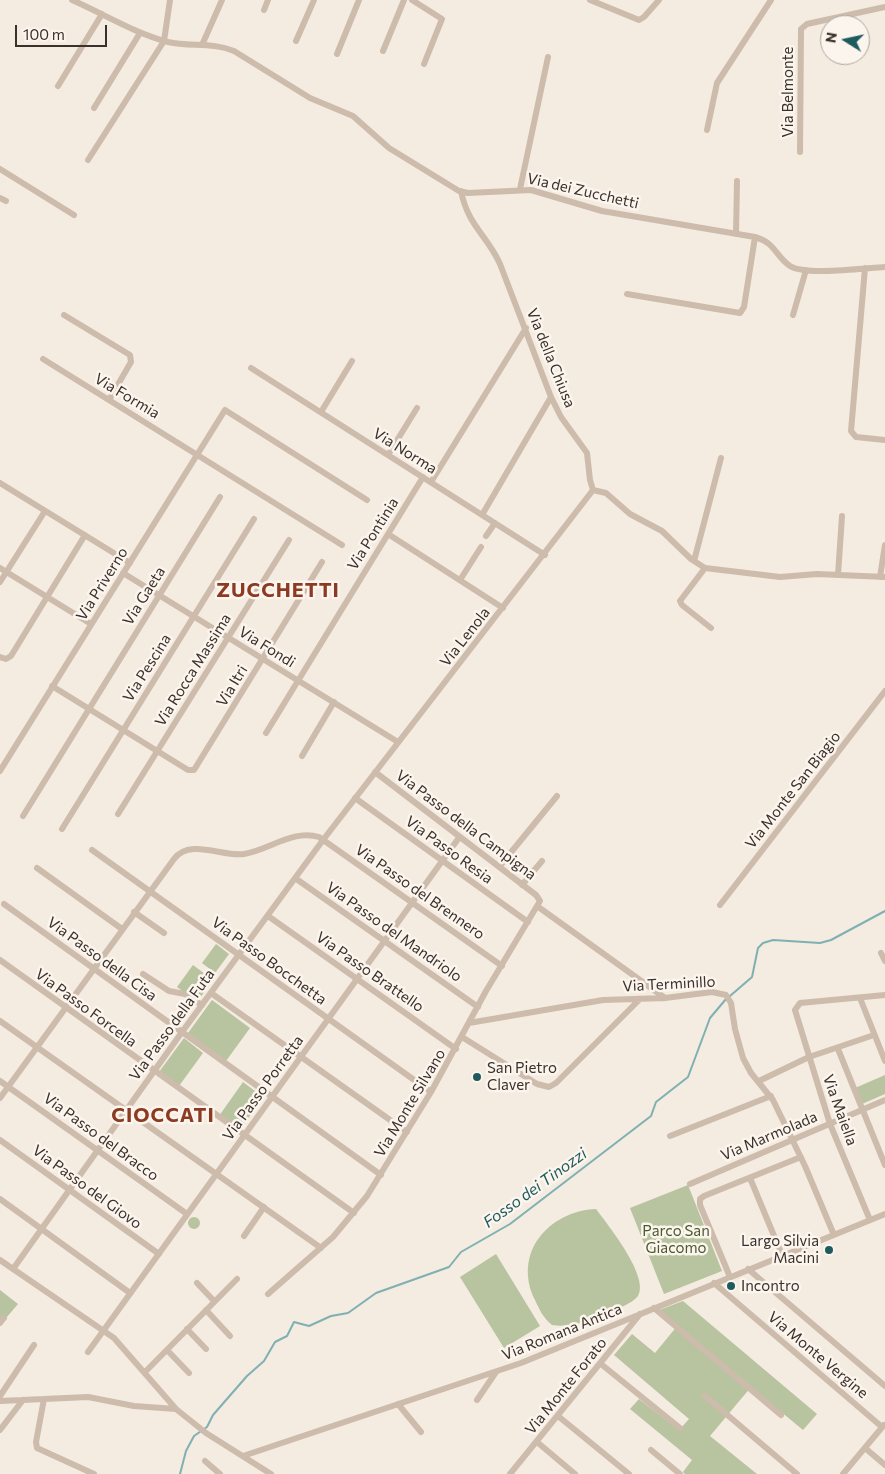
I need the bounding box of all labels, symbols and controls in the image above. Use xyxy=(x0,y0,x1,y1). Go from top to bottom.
scale bar xyxy=(18,15,110,47)
north arrow xyxy=(820,15,870,65)
text: 100 m xyxy=(23,25,65,43)
text: N xyxy=(821,31,840,44)
street label: Via Belmonte xyxy=(779,47,797,137)
street label: Via dei Zucchetti xyxy=(525,169,641,213)
street label: Via della Chiusa xyxy=(523,306,579,410)
street label: Via Formia xyxy=(91,370,163,422)
street label: Via Norma xyxy=(370,424,440,478)
street label: Via Pontinia xyxy=(344,495,402,573)
street label: Via Priverno xyxy=(72,544,132,624)
street label: Via Gaeta xyxy=(119,563,169,629)
district label: ZUCCHETTI xyxy=(215,578,341,602)
street label: Via Lenola xyxy=(436,604,494,670)
street label: Via Rocca Massima xyxy=(151,610,235,730)
street label: Via Fondi xyxy=(235,623,299,671)
street label: Via Pescina xyxy=(119,631,175,705)
street label: Via Itri xyxy=(213,662,251,710)
street label: Via Monte San Biagio xyxy=(742,728,844,852)
street label: Via Passo della Campigna xyxy=(392,766,540,884)
street label: Via Passo Resia xyxy=(402,812,496,888)
street label: Via Passo del Brennero xyxy=(352,840,488,944)
street label: Via Passo del Mandriolo xyxy=(323,878,465,986)
street label: Via Passo della Cisa xyxy=(44,913,160,1005)
street label: Via Passo Bocchetta xyxy=(208,913,330,1009)
street label: Via Passo Brattello xyxy=(313,928,427,1016)
street label: Via Passo Forcella xyxy=(32,965,140,1051)
street label: Via Passo della Futa xyxy=(126,966,218,1084)
street label: Via Terminillo xyxy=(622,973,716,995)
street label: Via Passo Porretta xyxy=(219,1032,307,1144)
street label: Via Monte Silvano xyxy=(371,1046,449,1160)
place label: San Pietro Claver xyxy=(487,1059,557,1094)
marker: San Pietro Claver xyxy=(471,1071,483,1083)
street label: Via Maiella xyxy=(819,1072,861,1148)
street label: Via Passo del Bracco xyxy=(40,1089,162,1185)
district label: CIOCCATI xyxy=(110,1103,216,1127)
street label: Via Marmolada xyxy=(718,1108,820,1164)
street label: Via Passo del Giovo xyxy=(29,1141,145,1233)
water label: Fosso dei Tinozzi xyxy=(479,1144,591,1232)
park label: Parco San Giacomo xyxy=(642,1222,710,1257)
place label: Largo Silvia Macini xyxy=(741,1232,819,1267)
marker: Largo Silvia Macini xyxy=(823,1244,835,1256)
place label: Incontro xyxy=(741,1277,800,1295)
marker: Incontro xyxy=(725,1280,737,1292)
street label: Via Romana Antica xyxy=(499,1300,625,1364)
street label: Via Monte Vergine xyxy=(764,1308,872,1402)
street label: Via Monte Forato xyxy=(521,1334,611,1438)

